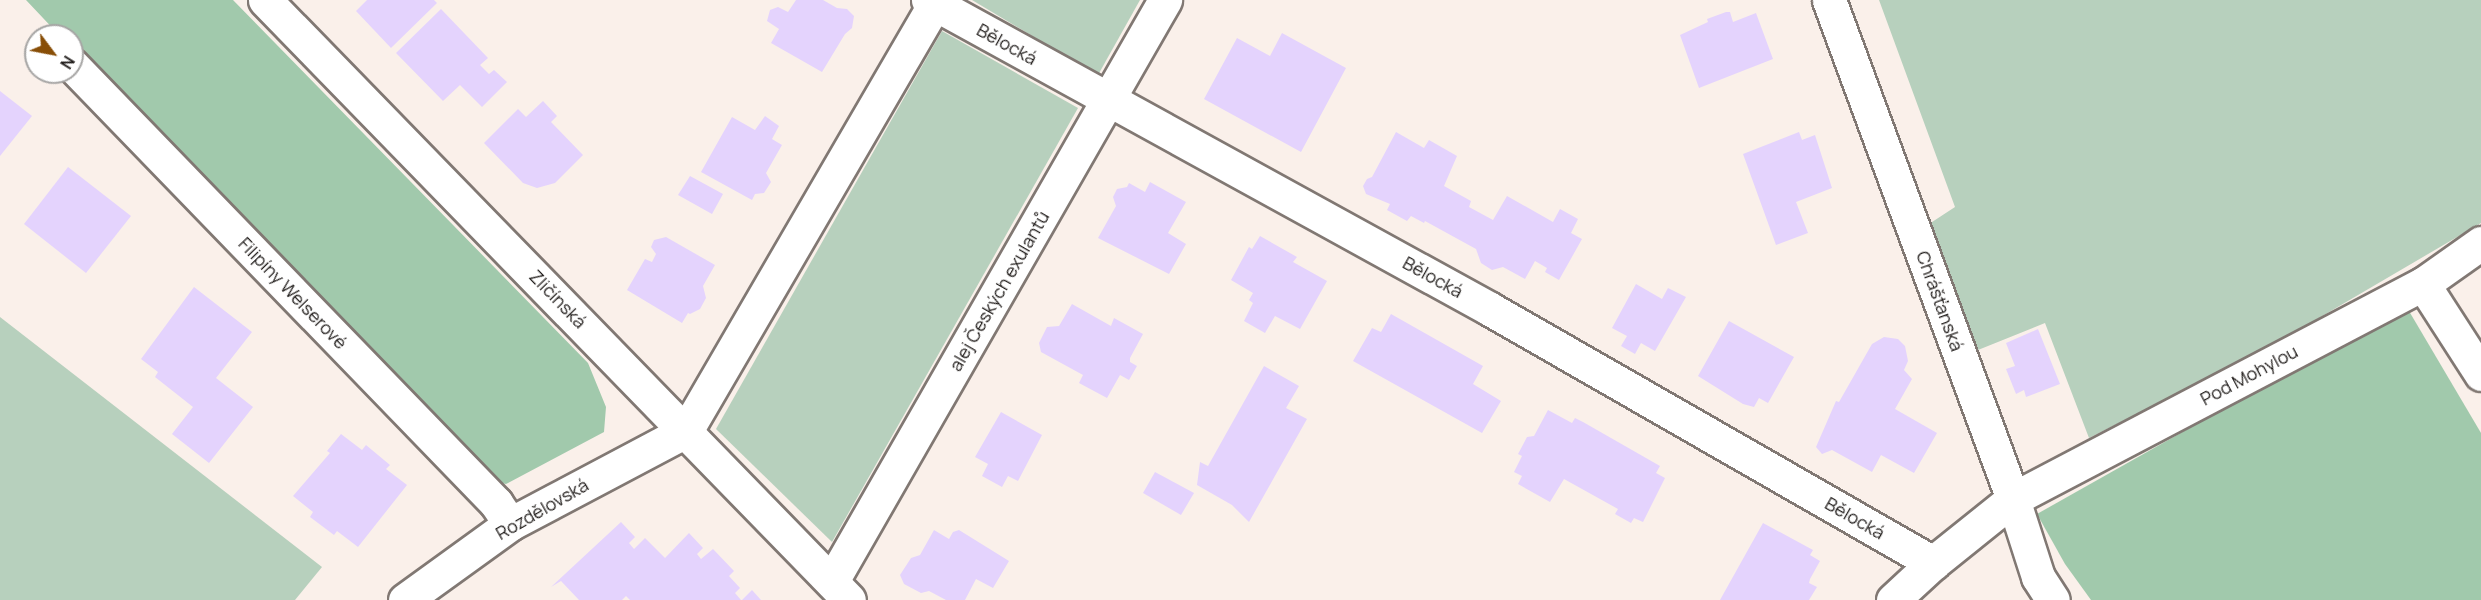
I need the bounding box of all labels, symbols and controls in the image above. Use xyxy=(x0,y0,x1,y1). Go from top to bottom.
street label: Bělocká xyxy=(973,19,1041,69)
north arrow xyxy=(24,24,84,84)
text: N xyxy=(55,52,80,73)
street label: alej Českých exulantů xyxy=(944,207,1054,375)
street label: Filipíny Welserové xyxy=(234,233,352,353)
street label: Chrášťanská xyxy=(1912,248,1968,354)
street label: Bělocká xyxy=(1399,252,1467,302)
street label: Zličínská xyxy=(525,265,591,333)
street label: Pod Mohylou xyxy=(2197,340,2301,410)
street label: Rozdělovská xyxy=(492,474,592,544)
street label: Bělocká xyxy=(1821,492,1889,544)

